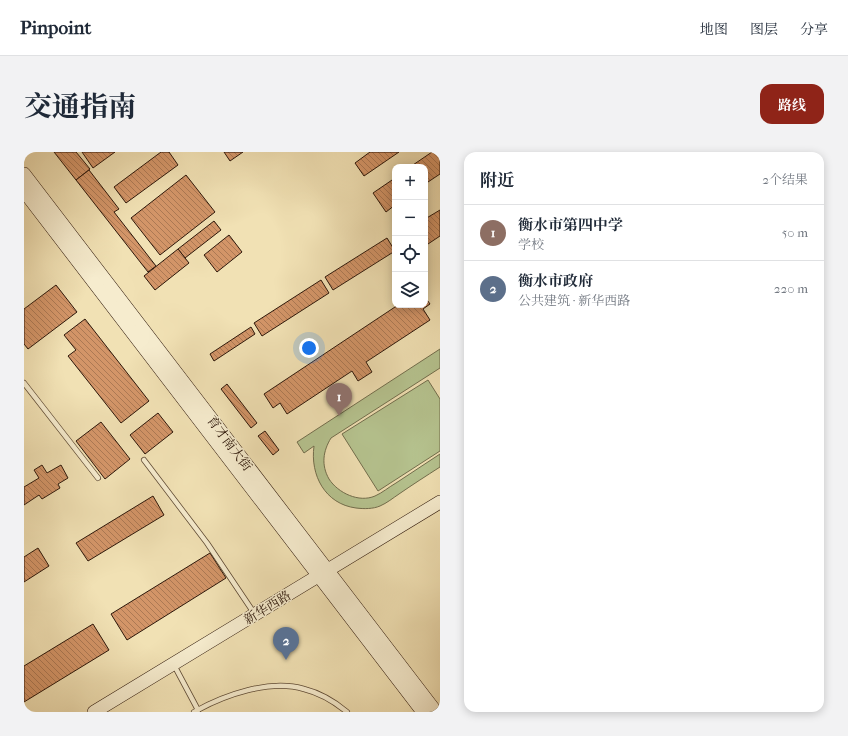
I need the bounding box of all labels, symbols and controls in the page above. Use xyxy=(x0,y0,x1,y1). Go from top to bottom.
text: Pinpoint xyxy=(20,17,91,39)
text: 地图 xyxy=(700,21,728,38)
text: 图层 xyxy=(750,21,778,38)
text: 分享 xyxy=(800,21,828,38)
button: 路线 xyxy=(760,84,824,124)
text: 交通指南 xyxy=(24,90,136,123)
map controls xyxy=(392,164,428,308)
button: + xyxy=(392,164,428,200)
text: 附近 xyxy=(480,170,514,190)
text: 2个结果 xyxy=(762,172,808,187)
button: − xyxy=(392,200,428,236)
text: 衡水市第四中学 xyxy=(518,216,623,234)
text: 1 xyxy=(491,225,495,240)
text: 50 m xyxy=(782,225,808,240)
button: locate xyxy=(392,236,428,272)
text: 学校 xyxy=(518,237,544,252)
button: layers xyxy=(392,272,428,308)
text: 衡水市政府 xyxy=(518,272,593,290)
text: 2 xyxy=(490,281,496,296)
text: 220 m xyxy=(774,281,808,296)
text: 公共建筑 · 新华西路 xyxy=(518,293,630,308)
your location xyxy=(299,338,319,358)
pin: 1 xyxy=(326,383,352,416)
street label: 育才南大街 xyxy=(204,413,255,474)
street label: 新华西路 xyxy=(241,588,293,627)
pin: 2 xyxy=(273,627,299,660)

